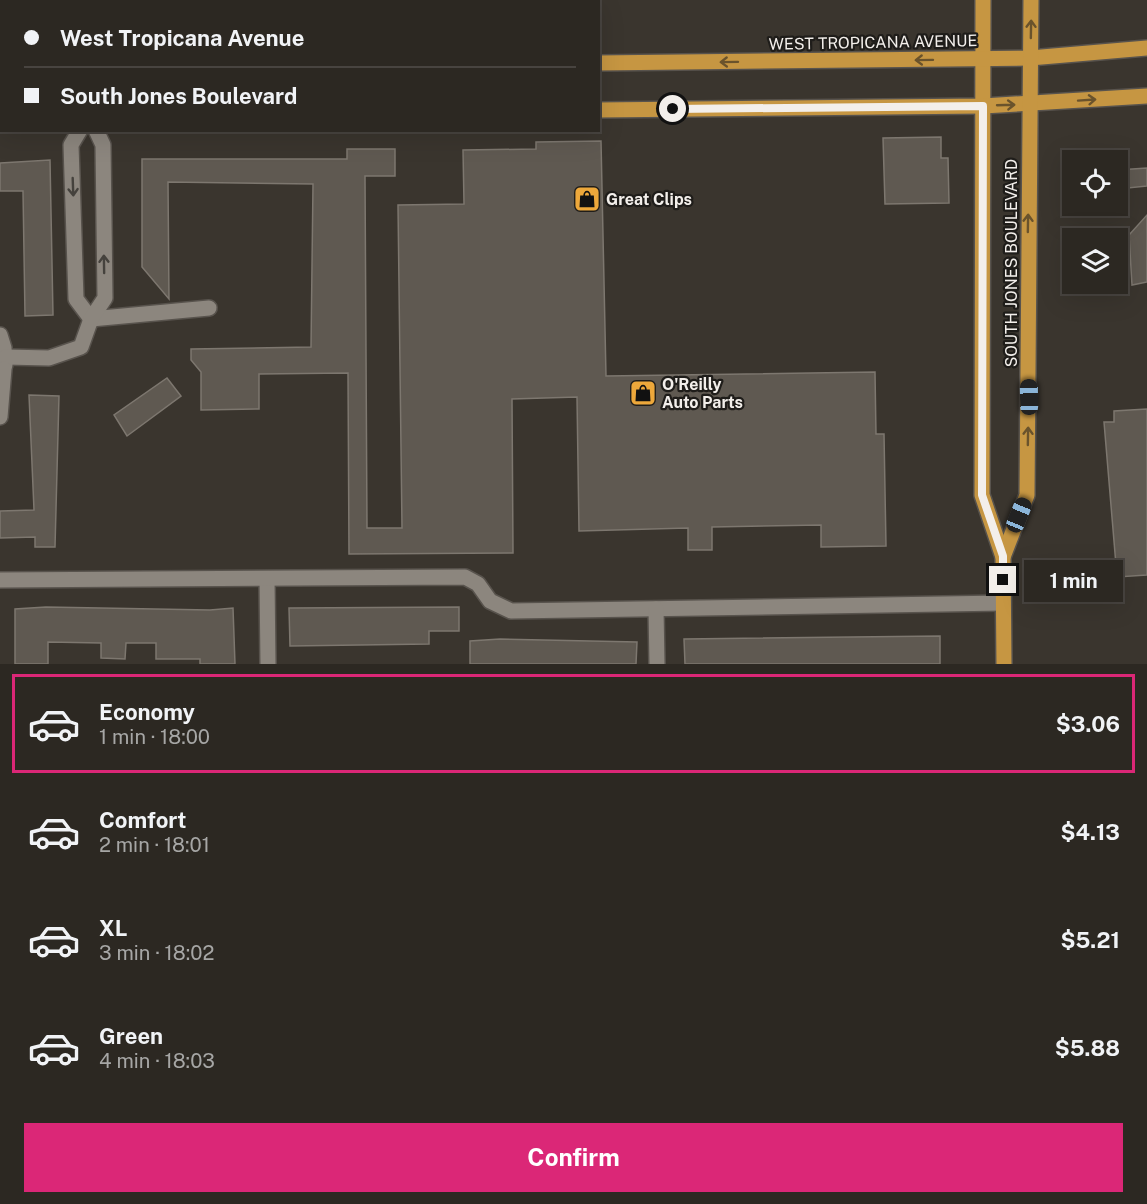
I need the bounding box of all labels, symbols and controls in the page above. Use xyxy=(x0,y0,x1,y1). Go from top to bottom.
one-way arrow xyxy=(1025,20,1036,40)
text: West Tropicana Avenue xyxy=(60,25,304,51)
street label: WEST TROPICANA AVENUE xyxy=(769,31,977,54)
one-way arrow xyxy=(915,54,935,66)
one-way arrow xyxy=(720,56,740,68)
text: South Jones Boulevard xyxy=(60,83,297,109)
route start xyxy=(659,95,686,122)
one-way arrow xyxy=(1077,95,1097,106)
one-way arrow xyxy=(995,99,1015,110)
map controls xyxy=(1062,150,1128,294)
button: locate xyxy=(1062,150,1128,216)
street label: SOUTH JONES BOULEVARD xyxy=(1002,159,1021,367)
one-way arrow xyxy=(67,176,78,196)
shop icon: Great Clips xyxy=(572,184,602,214)
place label: Great Clips xyxy=(606,190,692,209)
one-way arrow xyxy=(1022,214,1034,234)
button: layers xyxy=(1062,228,1128,294)
one-way arrow xyxy=(98,255,110,275)
place label: O'Reilly Auto Parts xyxy=(662,375,743,412)
shop icon: O'Reilly Auto Parts xyxy=(628,378,658,408)
car xyxy=(1020,379,1038,415)
one-way arrow xyxy=(1022,427,1034,447)
car xyxy=(1004,495,1034,535)
callout: 1 min xyxy=(1024,559,1123,601)
route end xyxy=(989,566,1016,593)
text: 1 min xyxy=(1049,569,1098,593)
icon: car xyxy=(27,697,81,751)
text: Economy xyxy=(99,699,195,725)
text: $3.06 xyxy=(1056,711,1120,737)
text: 1 min · 18:00 xyxy=(99,725,210,749)
icon: car xyxy=(27,805,81,859)
text: Comfort xyxy=(99,807,186,833)
text: $4.13 xyxy=(1061,819,1120,845)
text: 2 min · 18:01 xyxy=(99,833,210,857)
icon: car xyxy=(27,913,81,967)
text: XL xyxy=(99,915,127,941)
text: $5.21 xyxy=(1060,927,1120,953)
text: 3 min · 18:02 xyxy=(99,941,214,965)
icon: car xyxy=(27,1021,81,1075)
text: Green xyxy=(99,1023,163,1049)
text: $5.88 xyxy=(1055,1035,1120,1061)
text: 4 min · 18:03 xyxy=(99,1049,215,1073)
button: Confirm xyxy=(24,1123,1123,1192)

